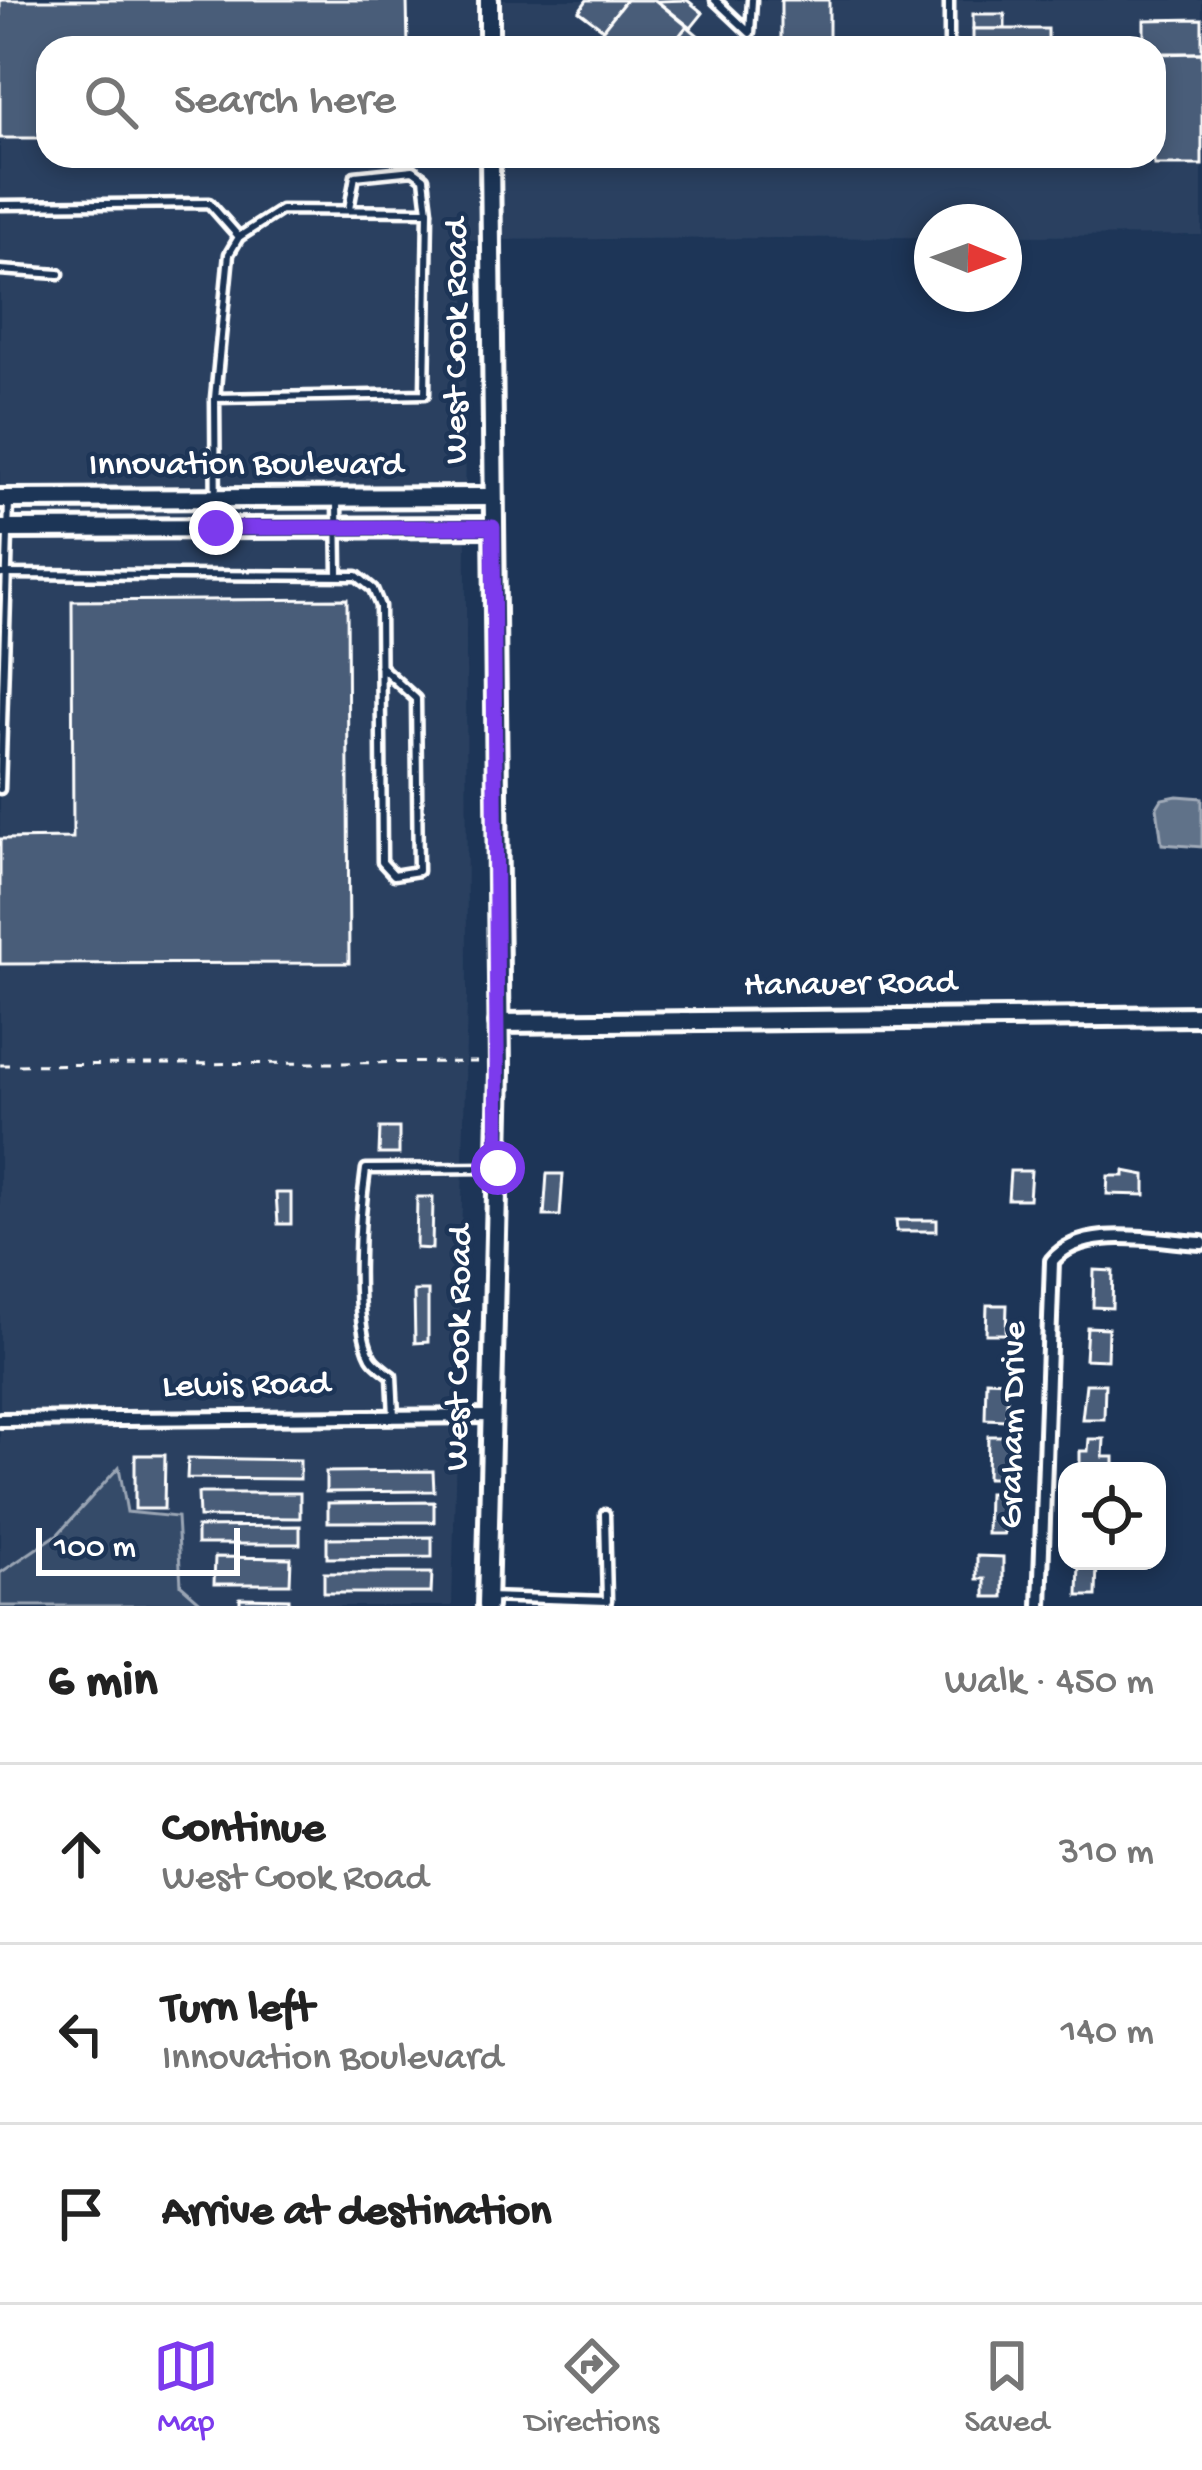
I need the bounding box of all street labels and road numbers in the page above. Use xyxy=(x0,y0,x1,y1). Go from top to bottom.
street label: West Cook Road xyxy=(437,215,480,464)
street label: Innovation Boulevard xyxy=(89,445,406,488)
street label: Hanauer Road xyxy=(743,963,960,1009)
street label: West Cook Road xyxy=(437,1222,485,1471)
street label: Graham Drive xyxy=(992,1321,1038,1529)
street label: Lewis Road xyxy=(162,1364,333,1410)

